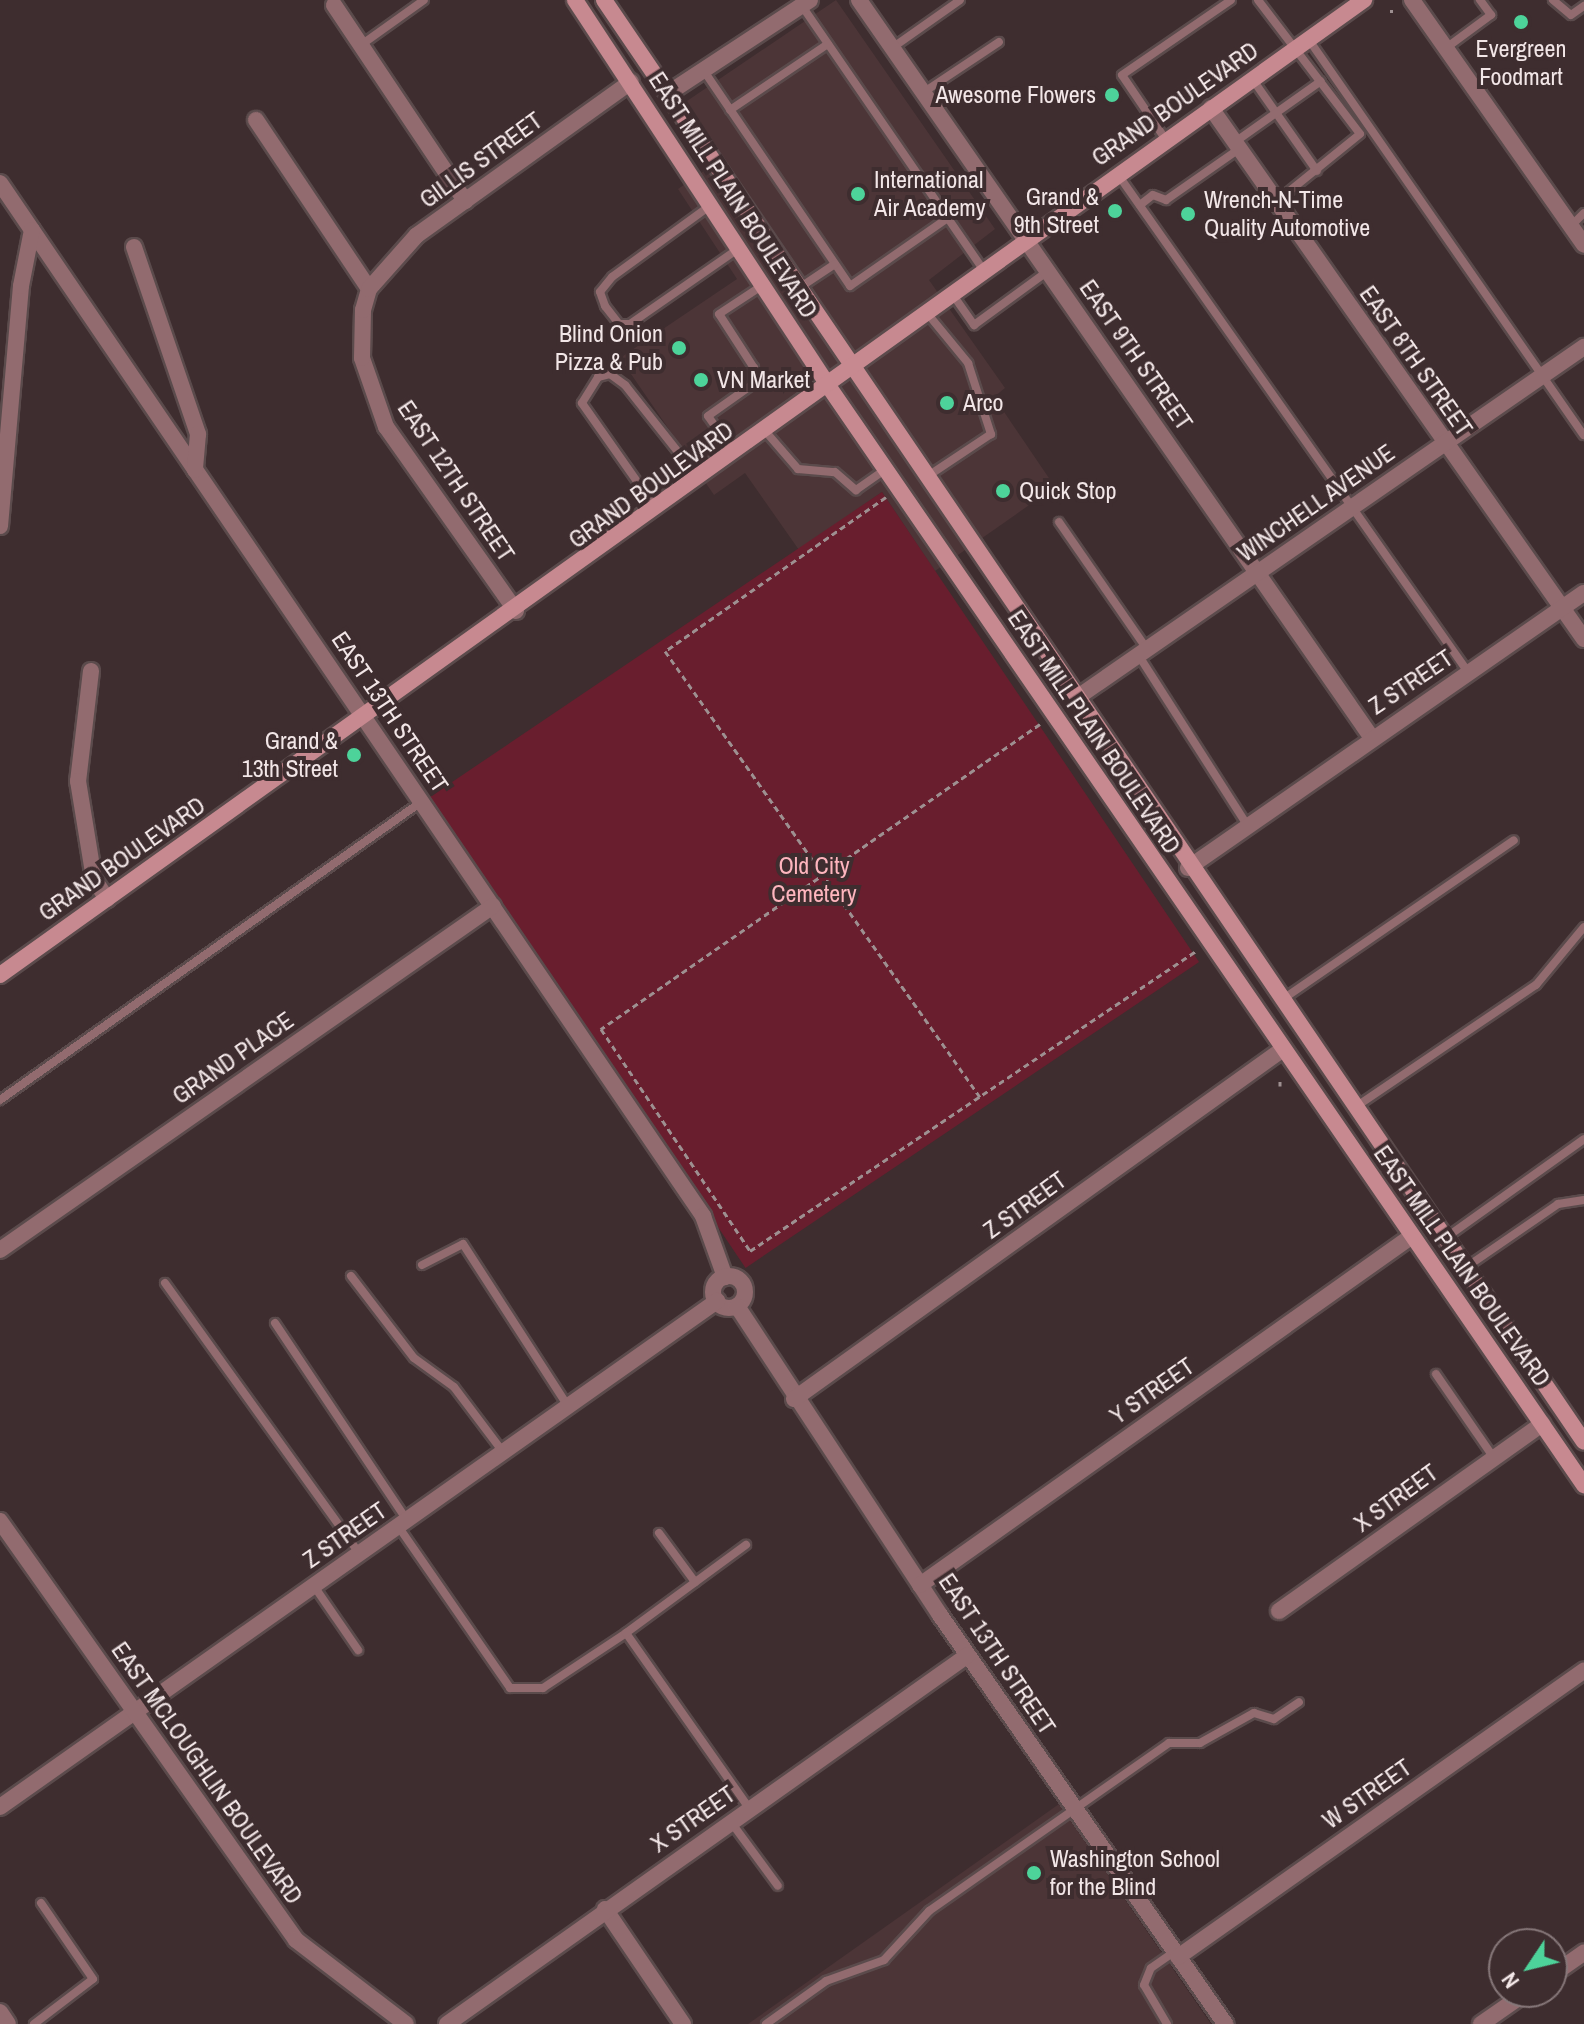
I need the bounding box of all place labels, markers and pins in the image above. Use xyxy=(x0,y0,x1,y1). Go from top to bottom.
marker: Evergreen Foodmart xyxy=(1512,13,1530,31)
place label: Evergreen Foodmart xyxy=(1476,35,1566,91)
place label: Awesome Flowers xyxy=(936,81,1096,109)
marker: Awesome Flowers xyxy=(1103,86,1121,104)
place label: International Air Academy xyxy=(874,166,987,222)
place label: Grand & 9th Street xyxy=(1014,183,1099,239)
marker: International Air Academy xyxy=(849,185,867,203)
place label: Wrench-N-Time Quality Automotive xyxy=(1204,186,1371,242)
marker: Grand & 9th Street xyxy=(1106,202,1124,220)
marker: Wrench-N-Time Quality Automotive xyxy=(1179,205,1197,223)
place label: Blind Onion Pizza & Pub xyxy=(555,320,663,376)
marker: Blind Onion Pizza & Pub xyxy=(670,339,688,357)
place label: VN Market xyxy=(717,366,810,394)
marker: VN Market xyxy=(692,371,710,389)
place label: Arco xyxy=(963,389,1003,417)
marker: Arco xyxy=(938,394,956,412)
place label: Quick Stop xyxy=(1019,477,1116,505)
marker: Quick Stop xyxy=(994,482,1012,500)
place label: Grand & 13th Street xyxy=(242,727,338,783)
marker: Grand & 13th Street xyxy=(345,746,363,764)
place label: Washington School for the Blind xyxy=(1050,1845,1220,1901)
marker: Washington School for the Blind xyxy=(1025,1864,1043,1882)

